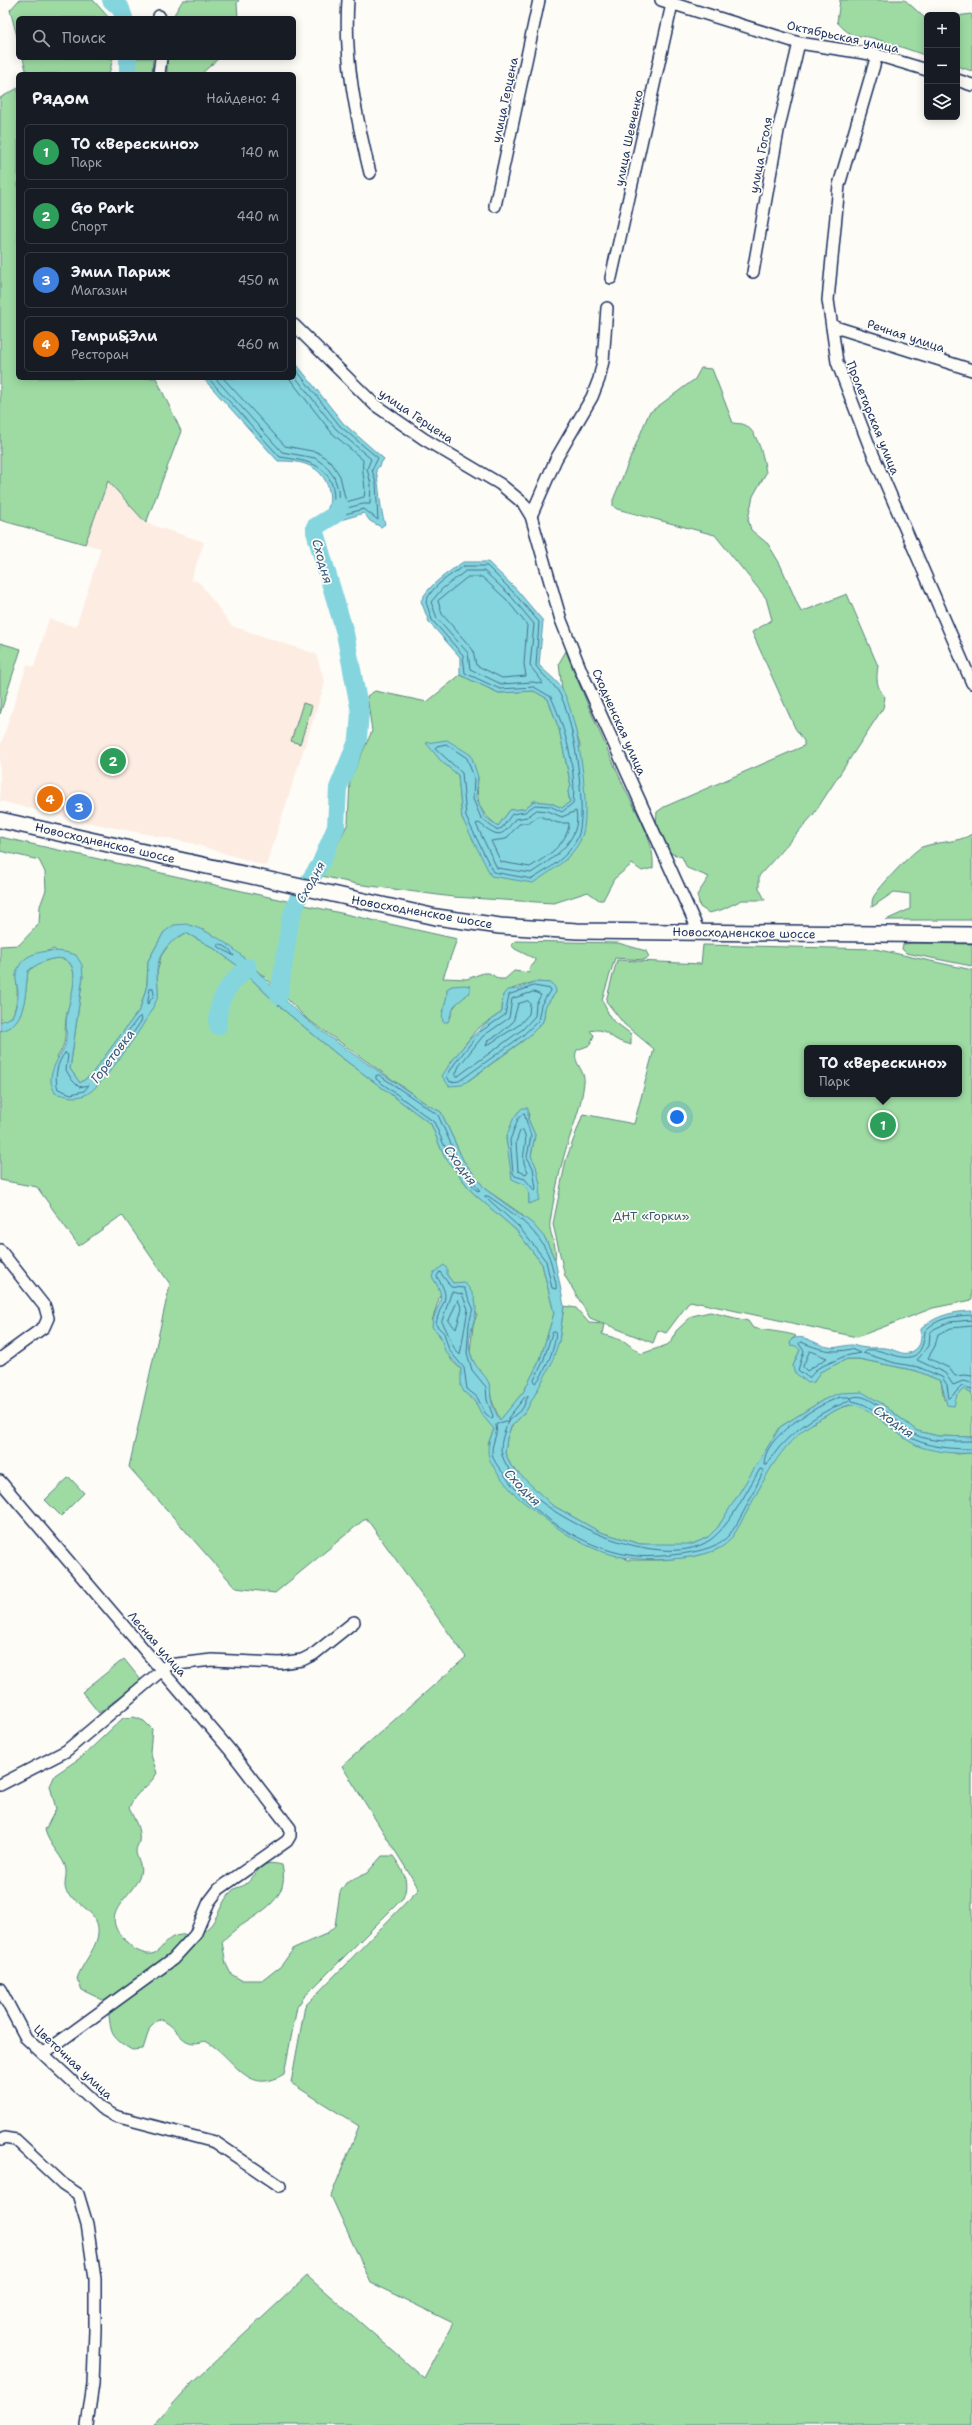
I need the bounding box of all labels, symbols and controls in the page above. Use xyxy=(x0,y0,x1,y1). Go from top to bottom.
map controls xyxy=(924,12,960,120)
button: + xyxy=(924,12,960,48)
search box xyxy=(16,16,296,60)
street label: Октябрьская улица xyxy=(785,17,901,57)
icon: search xyxy=(30,27,52,49)
text: Поиск xyxy=(62,28,106,48)
button: − xyxy=(924,48,960,84)
street label: улица Герцена xyxy=(488,55,522,144)
button: layers xyxy=(924,84,960,120)
text: Рядом xyxy=(32,87,89,109)
street label: улица Шевченко xyxy=(611,88,647,188)
text: Найдено: 4 xyxy=(206,90,280,107)
street label: улица Гоголя xyxy=(746,115,776,195)
text: ТО «Верескино» xyxy=(71,134,199,154)
text: 1 xyxy=(43,144,49,161)
text: 140 m xyxy=(240,144,279,161)
text: Парк xyxy=(71,154,102,171)
text: Go Park xyxy=(71,198,134,218)
text: 2 xyxy=(41,208,51,225)
text: 440 m xyxy=(237,208,279,225)
text: Спорт xyxy=(71,218,107,235)
text: Эмил Париж xyxy=(71,262,170,282)
text: 3 xyxy=(41,272,51,289)
text: 450 m xyxy=(238,272,279,289)
text: Магазин xyxy=(71,282,127,299)
street label: Речная улица xyxy=(865,316,947,356)
text: Гемри&Эли xyxy=(71,326,158,346)
text: 4 xyxy=(41,336,51,353)
text: 460 m xyxy=(237,336,279,353)
text: Ресторан xyxy=(71,346,129,363)
street label: Пролетарская улица xyxy=(843,359,903,478)
street label: улица Герцена xyxy=(375,385,457,447)
water label: Сходня xyxy=(308,537,337,585)
street label: Сходненская улица xyxy=(588,666,650,778)
pin: 2 xyxy=(100,746,126,776)
pin: 4 xyxy=(37,784,63,814)
pin: 3 xyxy=(66,792,92,822)
street label: Новосходненское шоссе xyxy=(33,819,177,867)
water label: Сходня xyxy=(292,858,329,906)
street label: Новосходненское шоссе xyxy=(350,892,494,932)
street label: Новосходненское шоссе xyxy=(672,924,816,942)
water label: Горетовка xyxy=(86,1026,138,1087)
popup xyxy=(804,1045,962,1097)
text: ТО «Верескино» xyxy=(819,1053,947,1073)
text: Парк xyxy=(819,1073,850,1090)
your location xyxy=(667,1107,687,1127)
pin: 1 xyxy=(870,1110,896,1140)
water label: Сходня xyxy=(440,1142,481,1189)
park label: ДНТ «Горки» xyxy=(613,1208,690,1224)
water label: Сходня xyxy=(870,1401,917,1442)
water label: Сходня xyxy=(501,1465,545,1510)
street label: Лесная улица xyxy=(124,1608,190,1680)
street label: Цветочная улица xyxy=(30,2021,116,2103)

